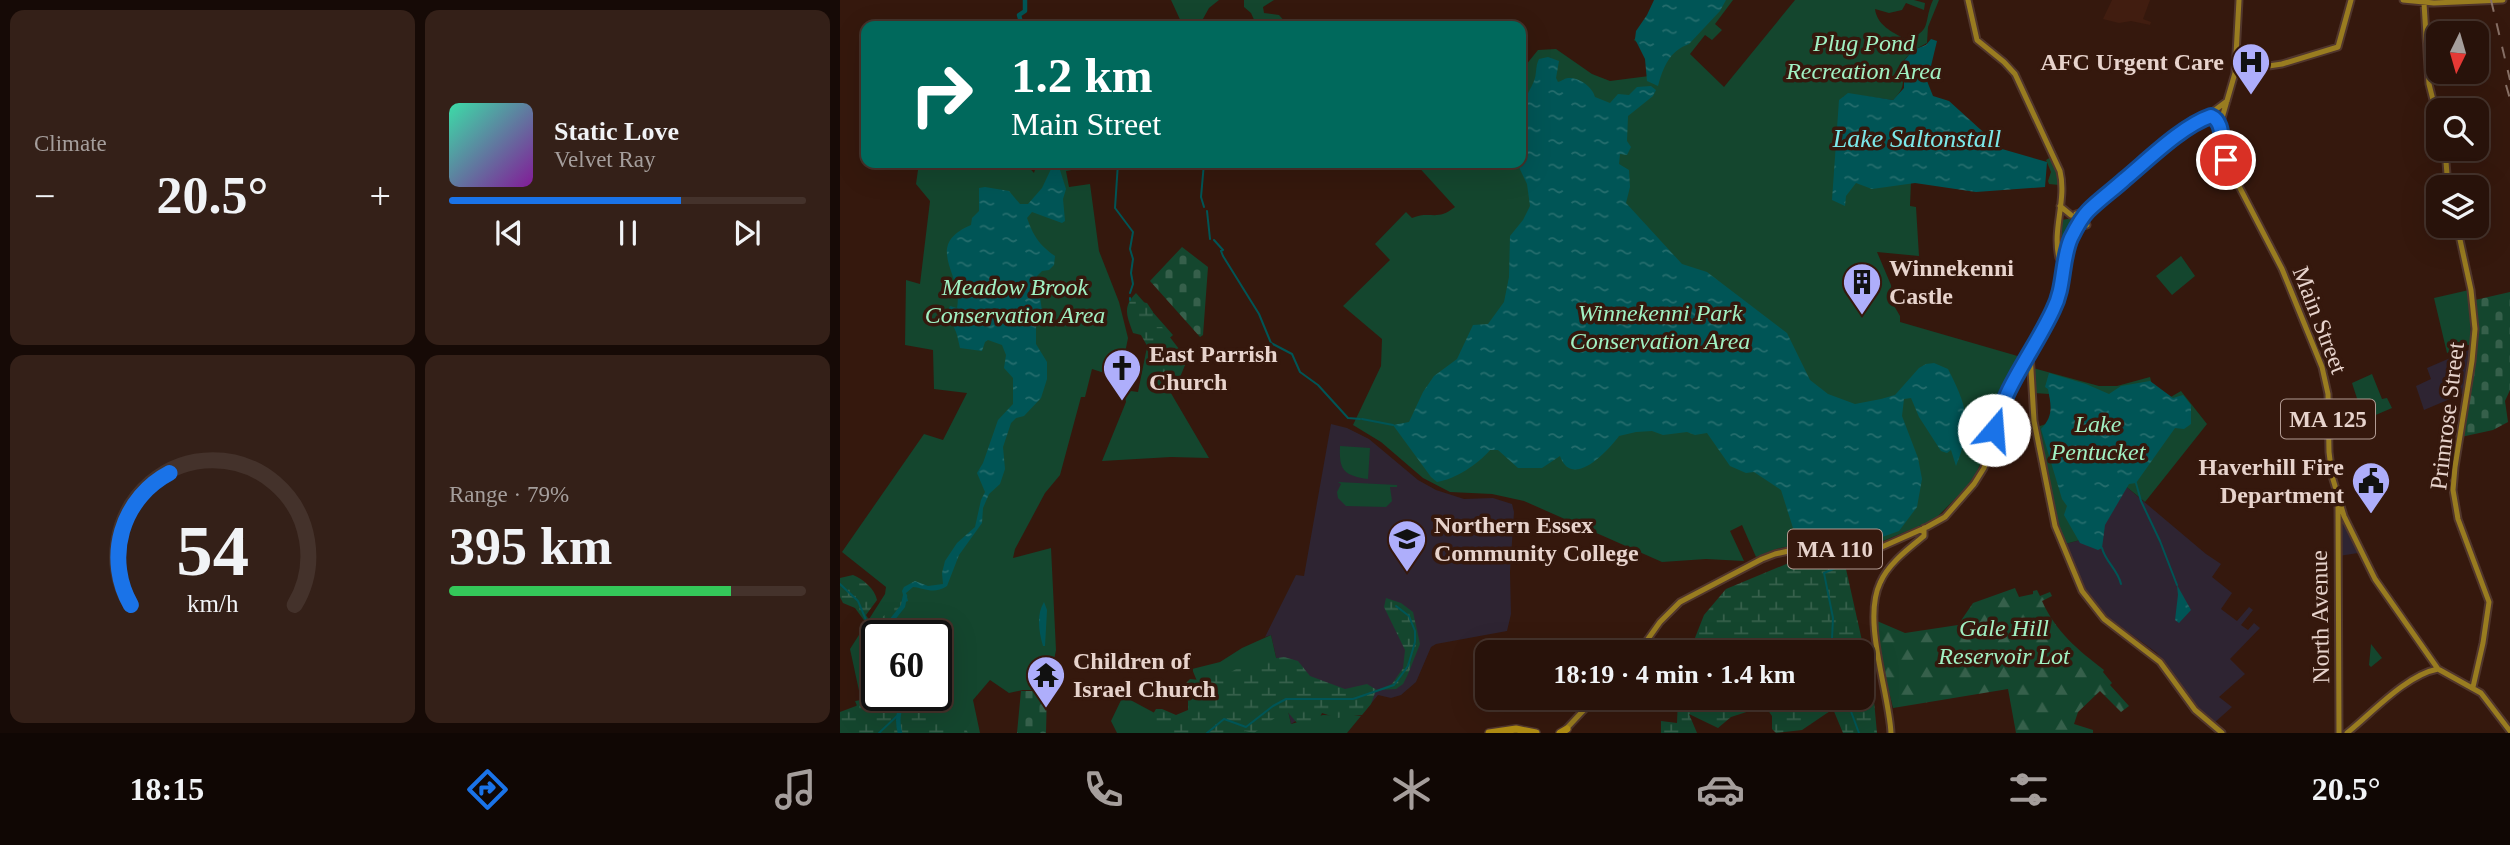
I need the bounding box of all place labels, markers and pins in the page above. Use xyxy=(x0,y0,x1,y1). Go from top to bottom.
hospital icon: AFC Urgent Care xyxy=(2230,41,2272,96)
place label: AFC Urgent Care xyxy=(2040,49,2224,75)
pin xyxy=(2196,130,2256,190)
place label: Winnekenni Castle xyxy=(1889,255,2014,309)
building icon: Winnekenni Castle xyxy=(1841,261,1883,316)
place label: East Parrish Church xyxy=(1149,341,1278,395)
church icon: East Parrish Church xyxy=(1101,347,1143,402)
place label: Haverhill Fire Department xyxy=(2198,454,2344,508)
public building icon: Haverhill Fire Department xyxy=(2350,460,2392,515)
place label: Northern Essex Community College xyxy=(1434,512,1639,566)
school or university icon: Northern Essex Community College xyxy=(1386,518,1428,573)
place label: Children of Israel Church xyxy=(1073,648,1216,702)
temple icon: Children of Israel Church xyxy=(1025,654,1067,709)

